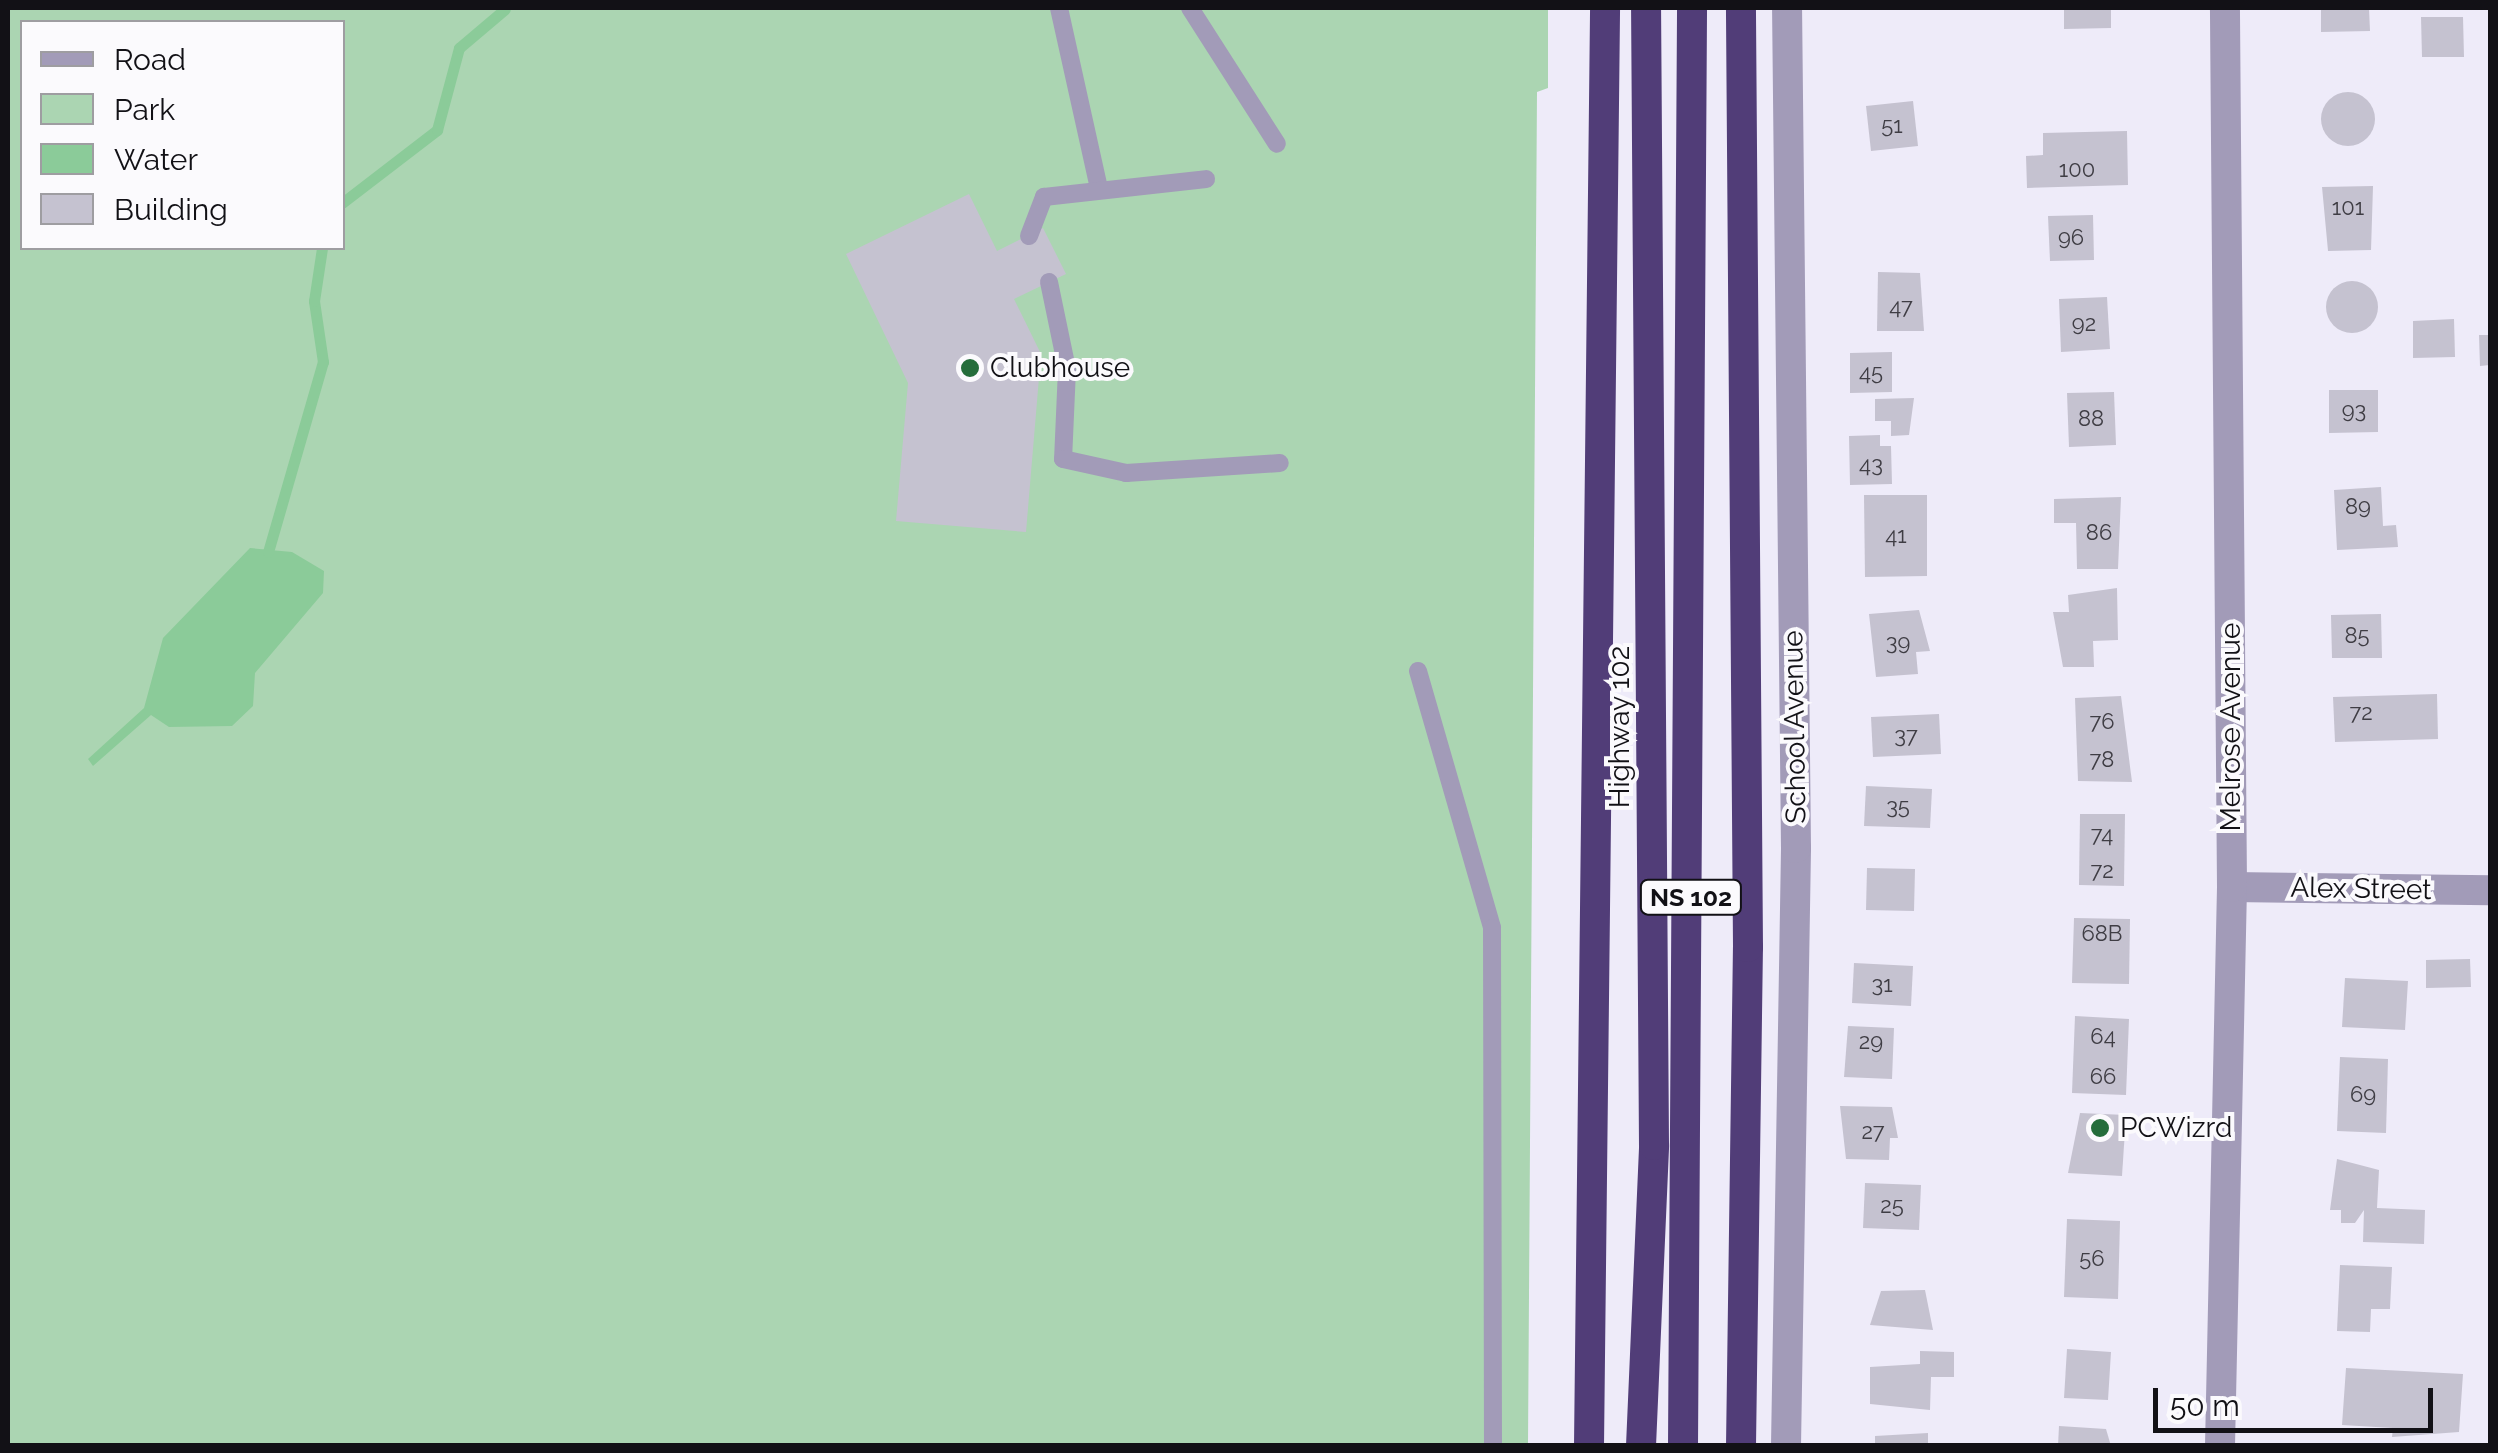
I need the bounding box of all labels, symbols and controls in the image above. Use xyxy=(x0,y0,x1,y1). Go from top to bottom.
legend xyxy=(20,20,345,250)
text: Road xyxy=(114,42,186,77)
text: Park xyxy=(114,92,175,127)
house number: 51 xyxy=(1881,113,1903,139)
text: Water xyxy=(114,142,198,177)
house number: 100 xyxy=(2059,157,2095,183)
text: Building xyxy=(114,192,228,227)
house number: 101 xyxy=(2332,195,2364,221)
house number: 96 xyxy=(2058,225,2084,251)
house number: 47 xyxy=(1889,294,1913,320)
house number: 92 xyxy=(2072,311,2096,337)
place label: Clubhouse xyxy=(990,351,1130,385)
marker: Clubhouse xyxy=(959,357,981,379)
house number: 45 xyxy=(1859,360,1883,386)
house number: 93 xyxy=(2342,398,2366,424)
house number: 88 xyxy=(2078,406,2104,432)
house number: 43 xyxy=(1859,452,1883,478)
house number: 89 xyxy=(2345,494,2371,520)
house number: 86 xyxy=(2086,520,2112,546)
house number: 41 xyxy=(1885,523,1907,549)
street label: Melrose Avenue xyxy=(2214,622,2248,832)
house number: 85 xyxy=(2344,623,2370,649)
street label: School Avenue xyxy=(1777,629,1813,825)
house number: 39 xyxy=(1886,630,1910,656)
street label: Highway 102 xyxy=(1603,645,1637,809)
house number: 72 xyxy=(2349,700,2373,726)
house number: 76 xyxy=(2089,709,2115,735)
house number: 37 xyxy=(1894,723,1918,749)
house number: 78 xyxy=(2090,747,2114,773)
house number: 35 xyxy=(1886,794,1910,820)
house number: 74 xyxy=(2091,822,2113,848)
house number: 72 xyxy=(2090,858,2114,884)
street label: Alex Street xyxy=(2290,871,2432,907)
road number: NS 102 xyxy=(1638,877,1744,917)
house number: 68B xyxy=(2082,921,2122,947)
house number: 31 xyxy=(1871,972,1893,998)
house number: 64 xyxy=(2090,1024,2116,1050)
house number: 29 xyxy=(1859,1029,1883,1055)
house number: 66 xyxy=(2090,1064,2116,1090)
house number: 69 xyxy=(2350,1082,2376,1108)
place label: PCWizrd xyxy=(2120,1111,2232,1145)
marker: PCWizrd xyxy=(2089,1117,2111,1139)
house number: 27 xyxy=(1861,1119,1885,1145)
house number: 25 xyxy=(1880,1193,1904,1219)
house number: 56 xyxy=(2079,1246,2105,1272)
scale bar xyxy=(2158,1368,2438,1430)
text: 50 m xyxy=(2170,1388,2240,1423)

